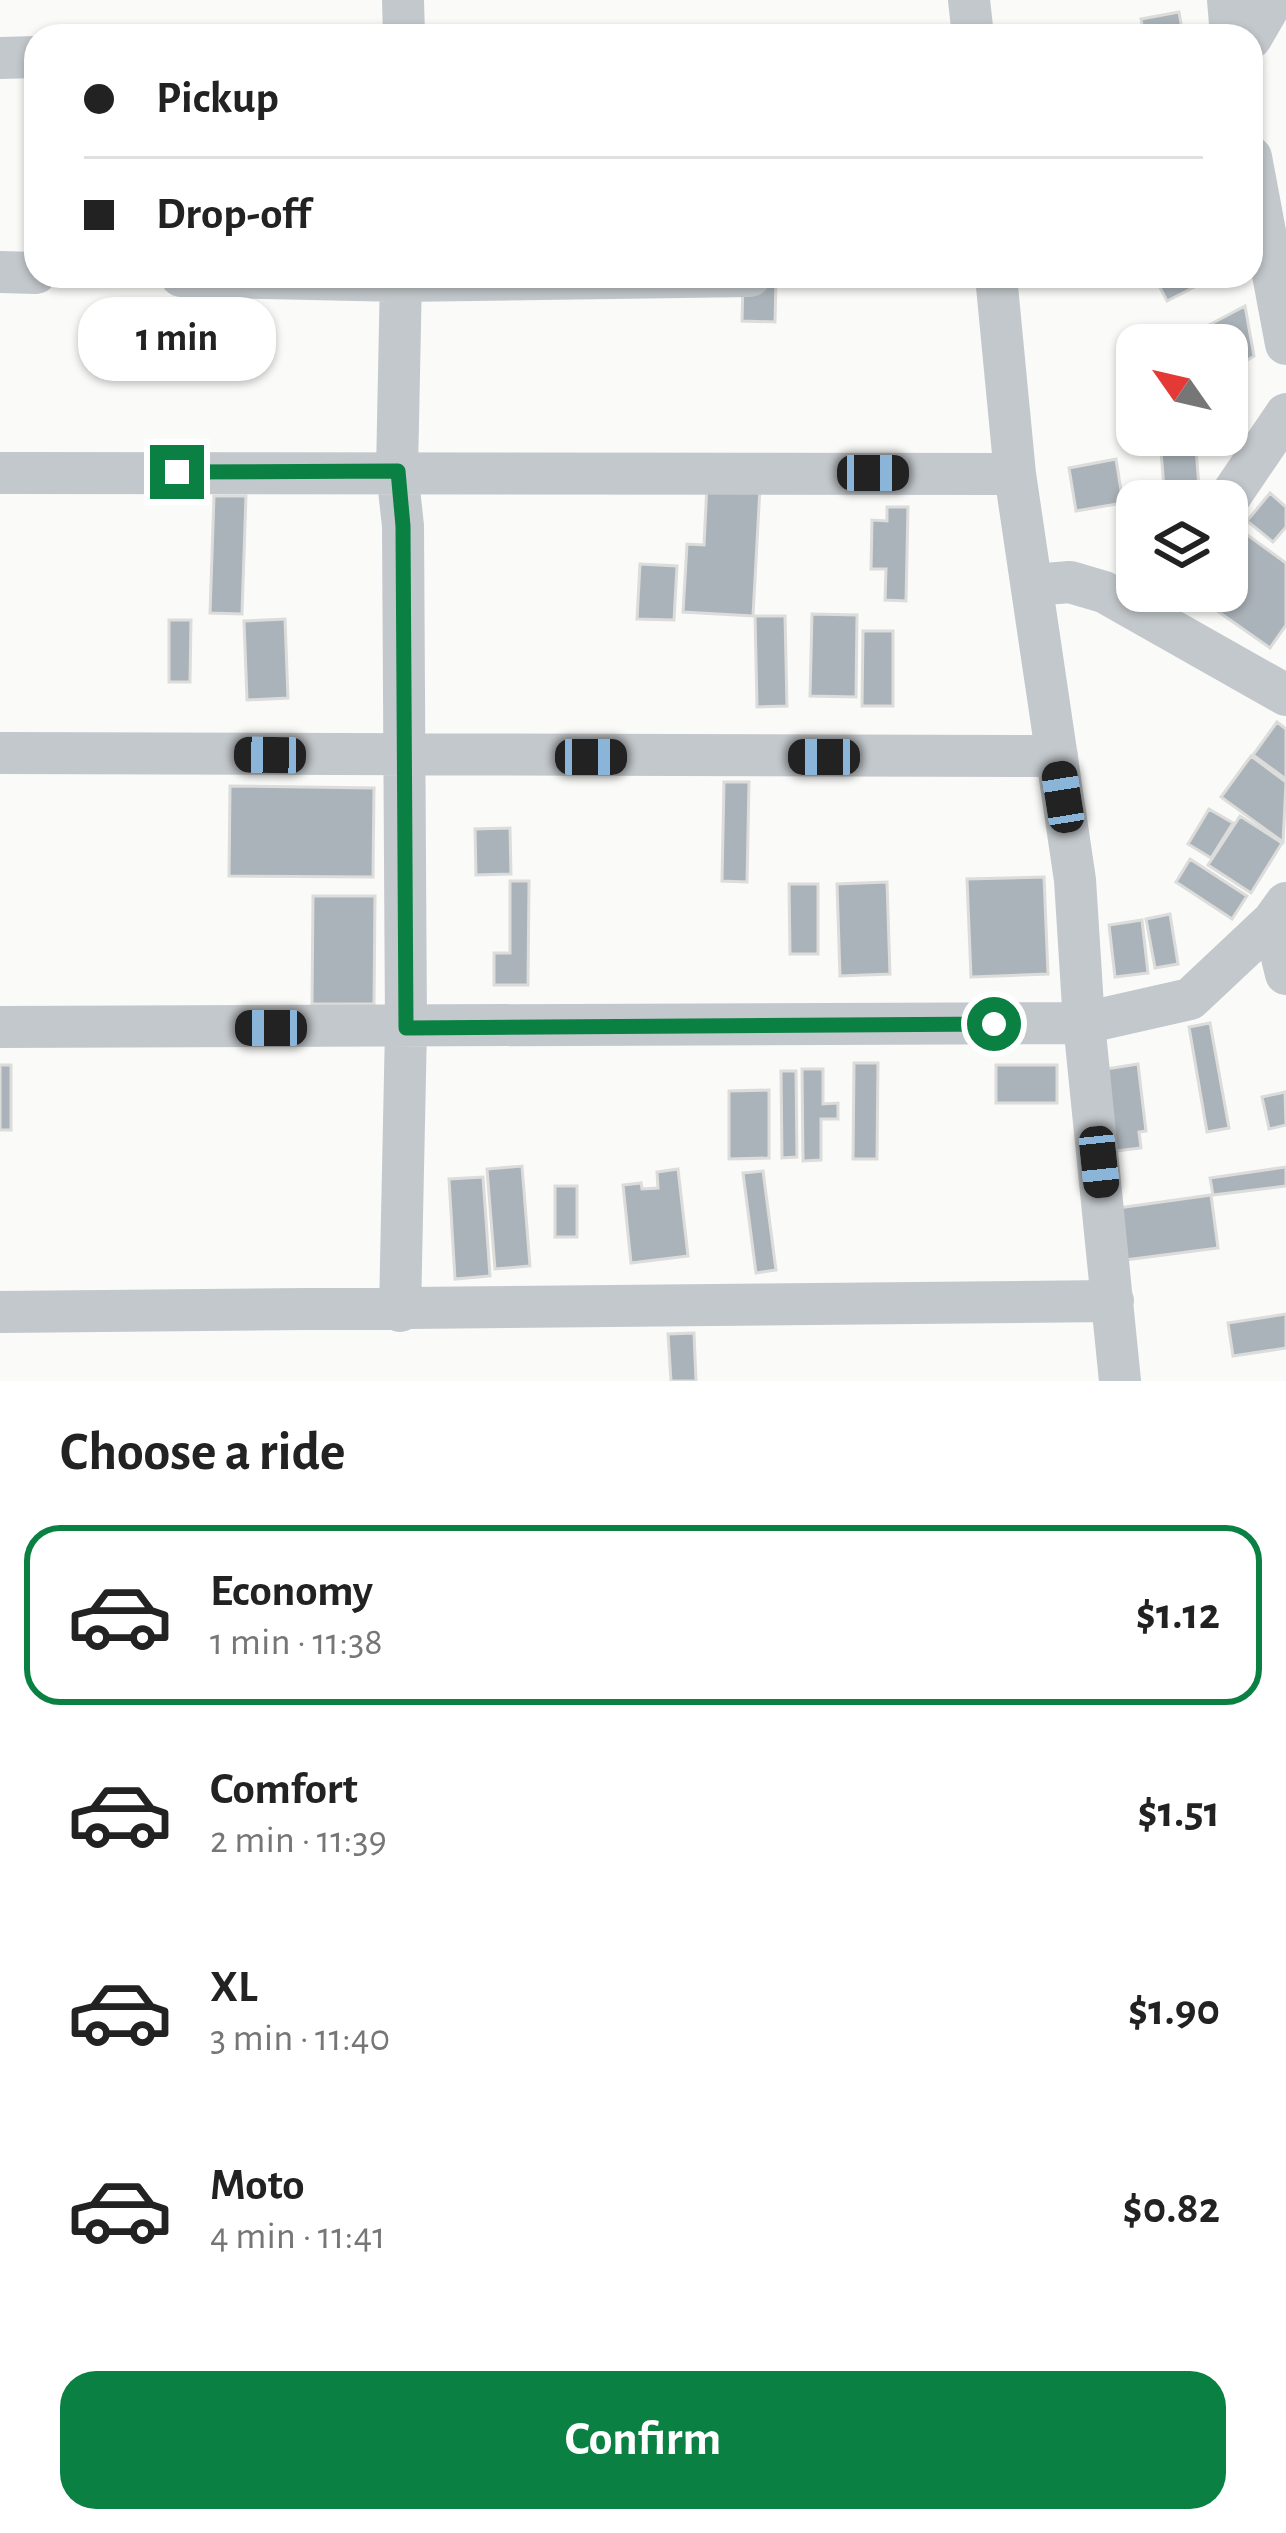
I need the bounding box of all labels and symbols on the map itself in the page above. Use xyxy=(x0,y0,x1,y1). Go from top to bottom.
callout: 1 min xyxy=(78,298,276,382)
north arrow xyxy=(1116,324,1248,456)
route end xyxy=(150,445,204,499)
car xyxy=(837,455,909,491)
car xyxy=(234,736,306,774)
car xyxy=(555,739,627,775)
car xyxy=(788,739,860,775)
car xyxy=(1040,759,1086,835)
route start xyxy=(967,997,1021,1051)
car xyxy=(235,1010,307,1046)
car xyxy=(1077,1124,1121,1200)

